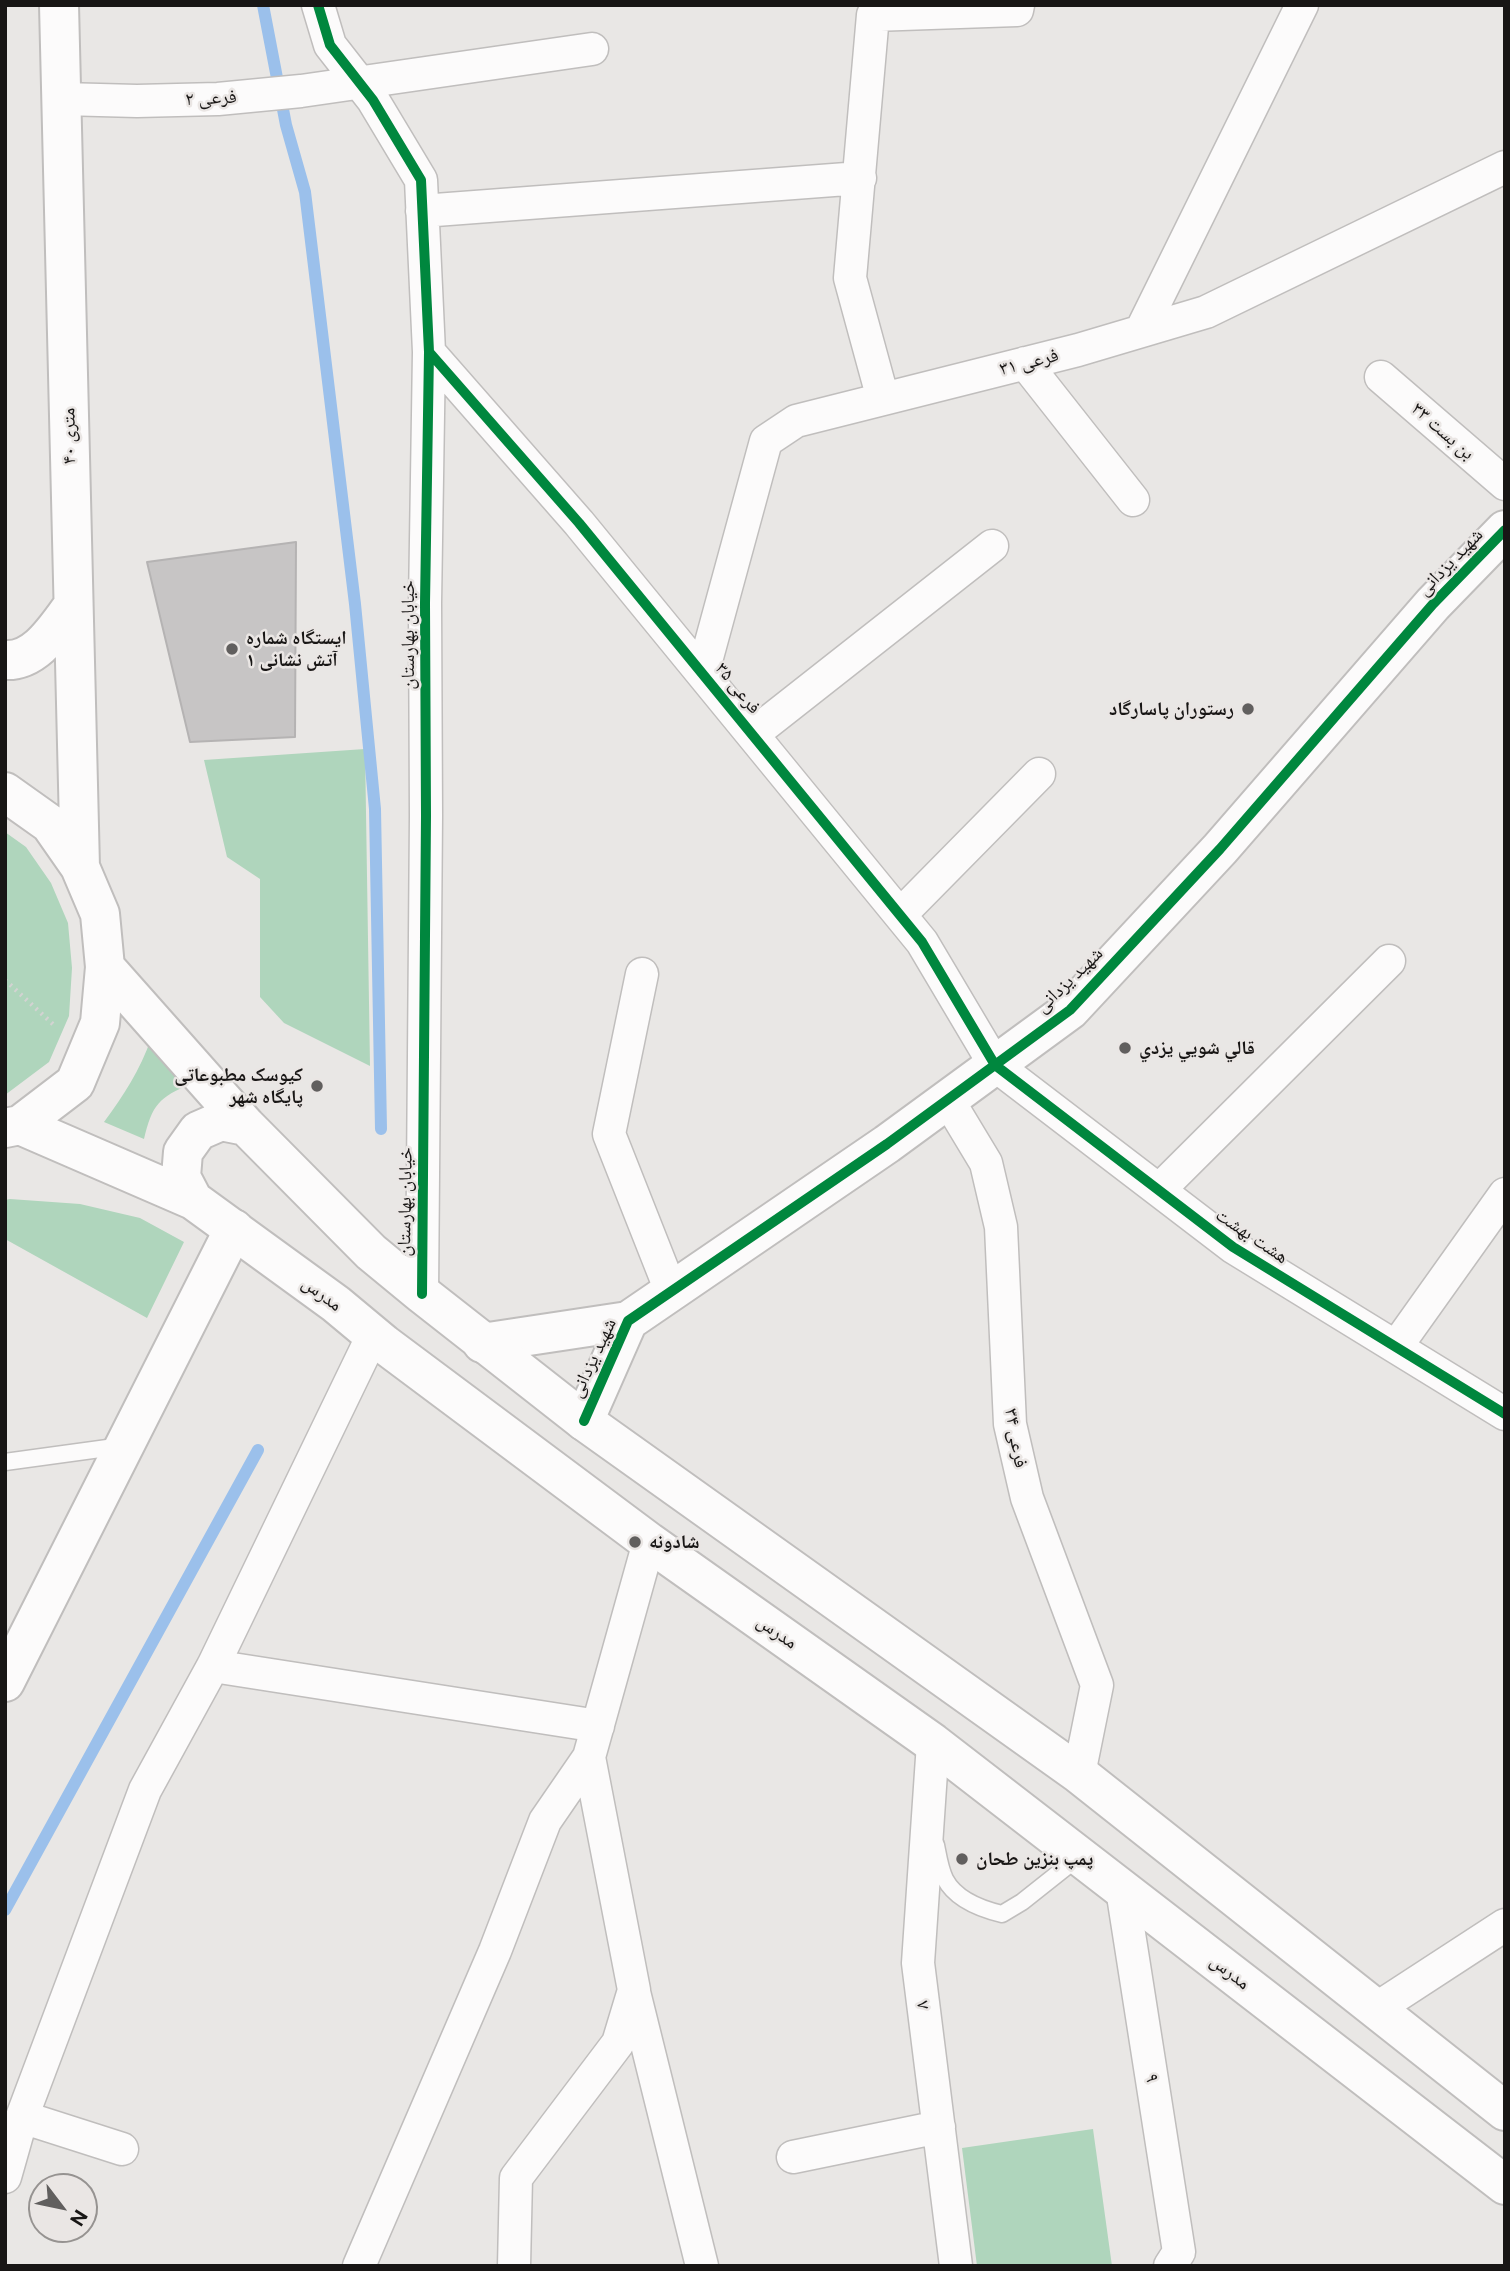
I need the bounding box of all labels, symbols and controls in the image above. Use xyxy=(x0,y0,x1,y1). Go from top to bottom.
street label: فرعی ۲ xyxy=(185,85,237,111)
street label: فرعی ۳۱ xyxy=(997,344,1061,380)
street label: بن بست ۳۳ xyxy=(1407,397,1479,465)
street label: ۴۰ متری xyxy=(57,408,81,464)
street label: شهید یزدانی xyxy=(1412,523,1488,601)
street label: خیابان بهارستان xyxy=(397,580,419,690)
place label: ایستگاه شماره ۱ آتش نشانی xyxy=(246,627,347,671)
marker: ایستگاه شماره ۱ آتش نشانی xyxy=(224,641,240,657)
street label: فرعی ۳۵ xyxy=(710,658,766,718)
place label: رستوران پاسارگاد xyxy=(1109,698,1234,720)
marker: رستوران پاسارگاد xyxy=(1240,701,1256,717)
street label: شهید یزدانی xyxy=(1030,942,1108,1018)
place label: قالي شويي يزدي xyxy=(1139,1037,1255,1059)
marker: قالي شويي يزدي xyxy=(1117,1040,1133,1056)
place label: کیوسک مطبوعاتی پایگاه شهر xyxy=(174,1064,303,1108)
marker: کیوسک مطبوعاتی پایگاه شهر xyxy=(309,1078,325,1094)
street label: خیابان بهارستان xyxy=(393,1147,417,1257)
street label: هشت بهشت xyxy=(1211,1203,1293,1269)
street label: مدرس xyxy=(297,1272,347,1316)
street label: شهید یزدانی xyxy=(565,1315,621,1401)
street label: فرعی ۳۴ xyxy=(1000,1406,1032,1470)
place label: شادونه xyxy=(649,1531,700,1553)
marker: شادونه xyxy=(627,1534,643,1550)
street label: مدرس xyxy=(752,1610,802,1654)
place label: پمپ بنزین طحان xyxy=(976,1848,1093,1870)
marker: پمپ بنزین طحان xyxy=(954,1851,970,1867)
street label: مدرس xyxy=(1206,1949,1254,1995)
street label: ۷ xyxy=(911,1999,935,2011)
street label: ۹ xyxy=(1140,2072,1164,2084)
north arrow xyxy=(28,2173,98,2243)
text: N xyxy=(66,2206,92,2230)

